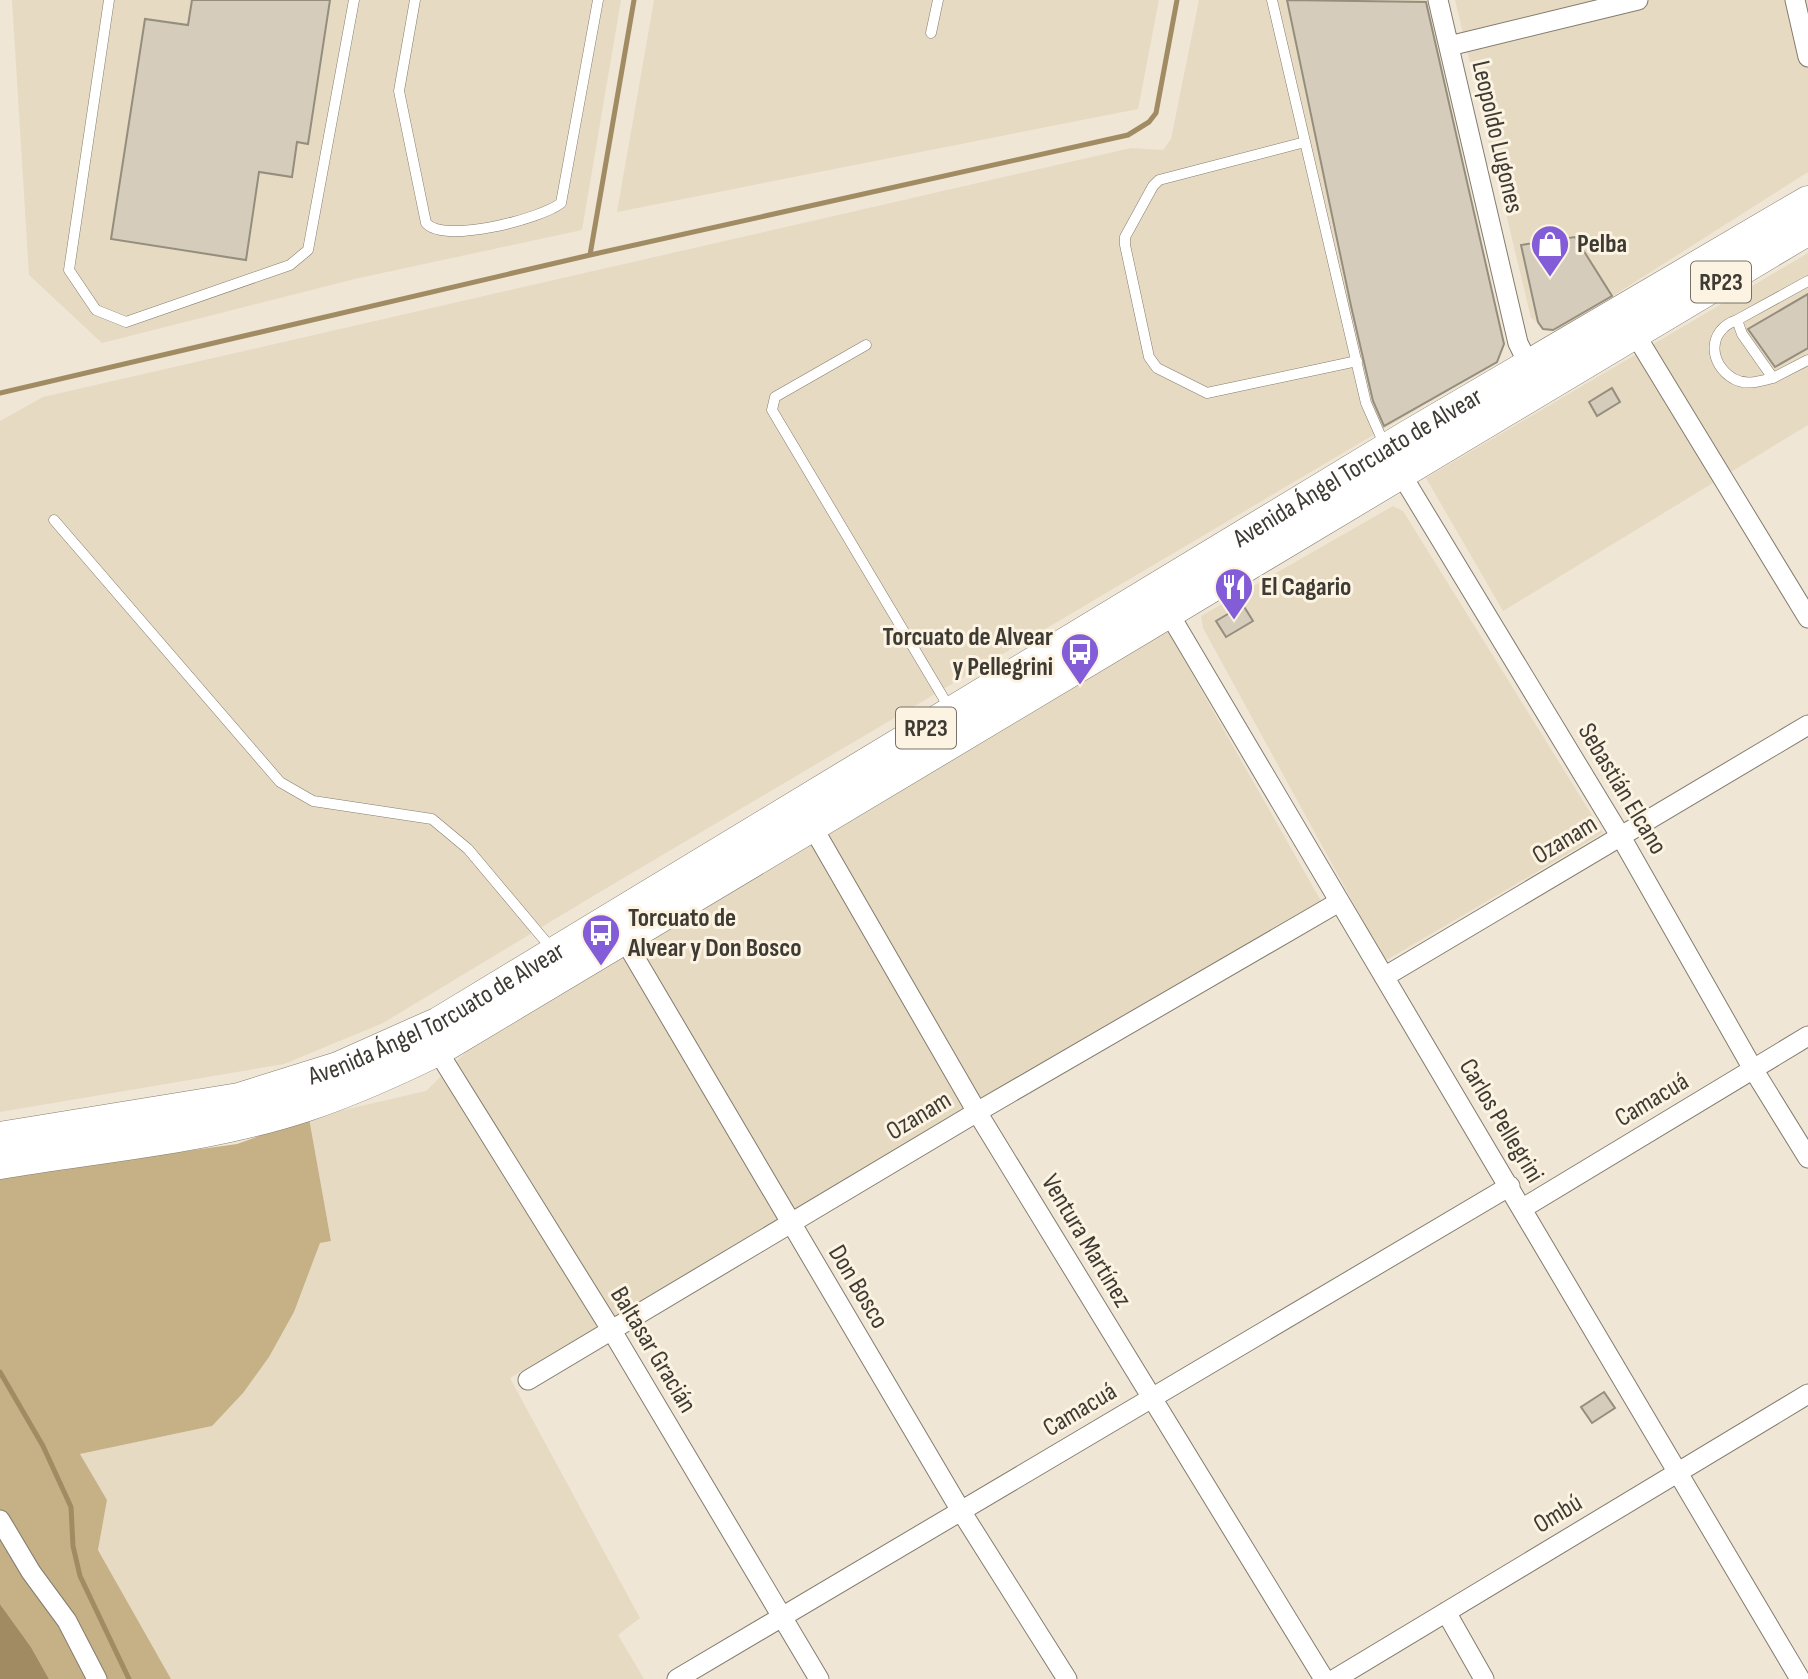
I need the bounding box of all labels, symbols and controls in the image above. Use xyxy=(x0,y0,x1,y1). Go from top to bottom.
street label: Leopoldo Lugones xyxy=(1464,58,1530,216)
shop icon: Pelba xyxy=(1529,223,1571,278)
place label: Pelba xyxy=(1577,229,1627,260)
road number: RP23 xyxy=(1691,262,1751,302)
street label: Avenida Ángel Torcuato de Alvear xyxy=(1227,381,1488,555)
restaurant icon: El Cagario xyxy=(1213,566,1255,621)
place label: El Cagario xyxy=(1261,572,1351,603)
place label: Torcuato de Alvear y Pellegrini xyxy=(883,622,1053,683)
bus stop icon: Torcuato de Alvear y Pellegrini xyxy=(1059,631,1101,686)
road number: RP23 xyxy=(896,708,956,748)
street label: Sebastián Elcano xyxy=(1571,718,1673,860)
street label: Ozanam xyxy=(1527,809,1603,871)
place label: Torcuato de Alvear y Don Bosco xyxy=(627,903,802,964)
bus stop icon: Torcuato de Alvear y Don Bosco xyxy=(580,912,622,967)
street label: Avenida Ángel Torcuato de Alvear xyxy=(303,935,571,1092)
street label: Carlos Pellegrini xyxy=(1452,1053,1550,1189)
street label: Camacuá xyxy=(1610,1066,1694,1134)
street label: Ozanam xyxy=(881,1085,957,1147)
street label: Ventura Martínez xyxy=(1034,1169,1138,1313)
street label: Don Bosco xyxy=(821,1240,895,1334)
street label: Baltasar Gracián xyxy=(603,1281,703,1419)
street label: Camacuá xyxy=(1038,1376,1122,1444)
street label: Ombú xyxy=(1528,1488,1588,1540)

